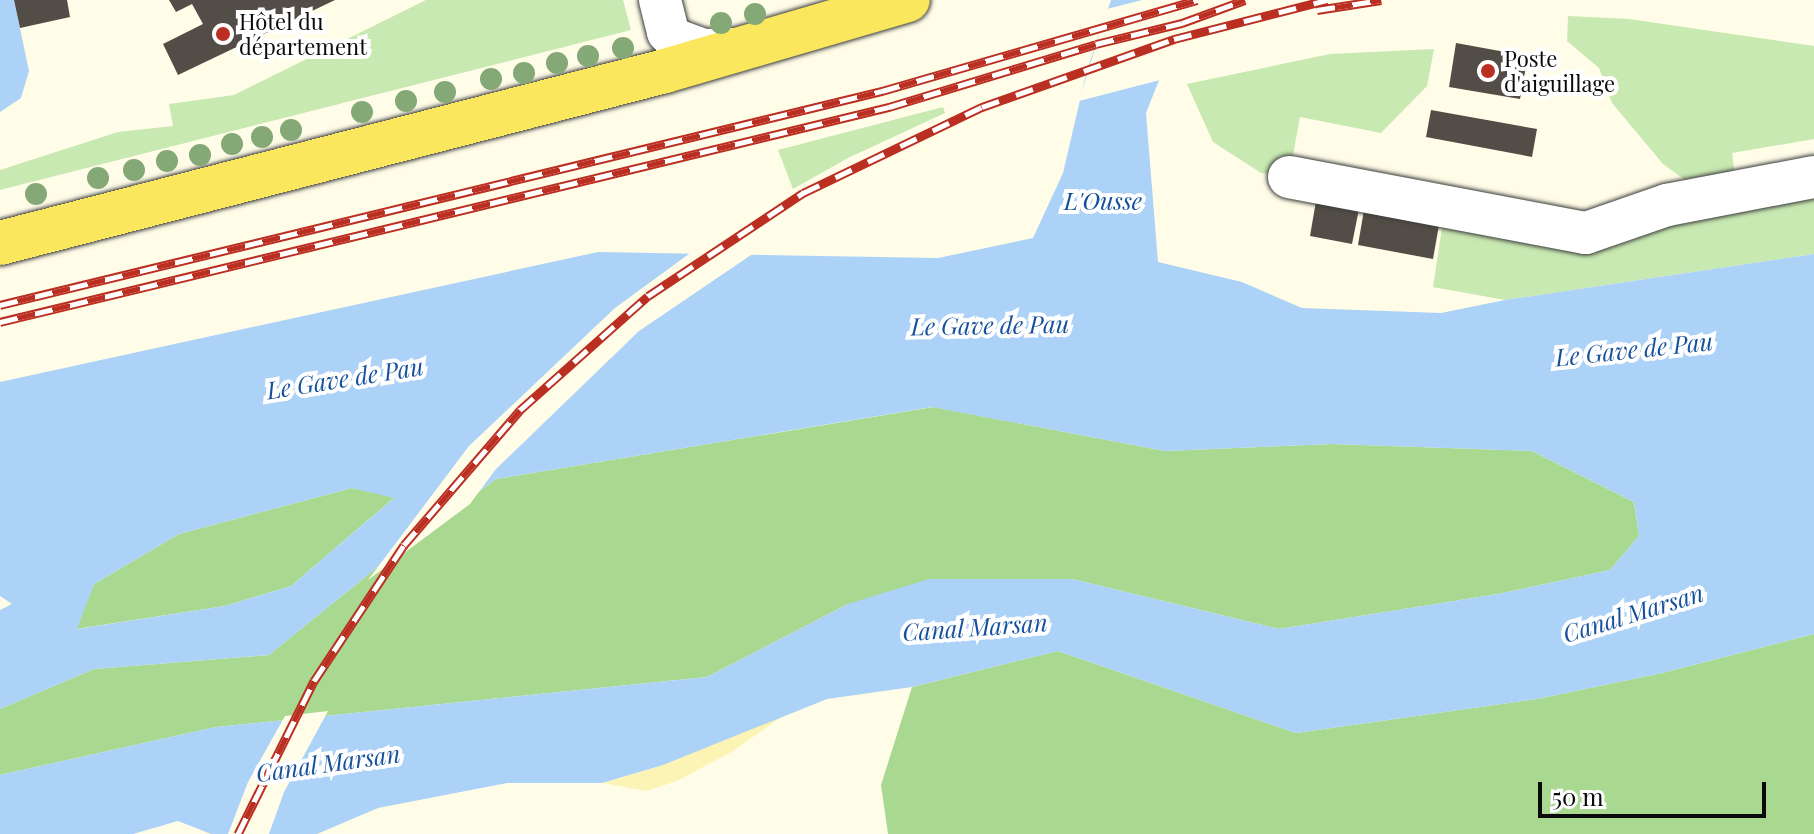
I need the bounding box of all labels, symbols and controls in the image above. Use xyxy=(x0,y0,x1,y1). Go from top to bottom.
place label: Hôtel du département xyxy=(239,8,367,60)
marker: Hôtel du département xyxy=(214,25,232,43)
place label: Poste d'aiguillage xyxy=(1504,45,1615,96)
marker: Poste d'aiguillage xyxy=(1479,62,1497,80)
water label: L'Ousse xyxy=(1064,187,1142,215)
water label: Le Gave de Pau xyxy=(911,309,1069,341)
water label: Le Gave de Pau xyxy=(1554,326,1714,372)
water label: Le Gave de Pau xyxy=(264,351,426,405)
water label: Canal Marsan xyxy=(1559,578,1707,648)
water label: Canal Marsan xyxy=(901,608,1049,646)
water label: Canal Marsan xyxy=(253,739,403,787)
scale bar xyxy=(1542,766,1770,816)
text: 50 m xyxy=(1552,780,1604,812)

